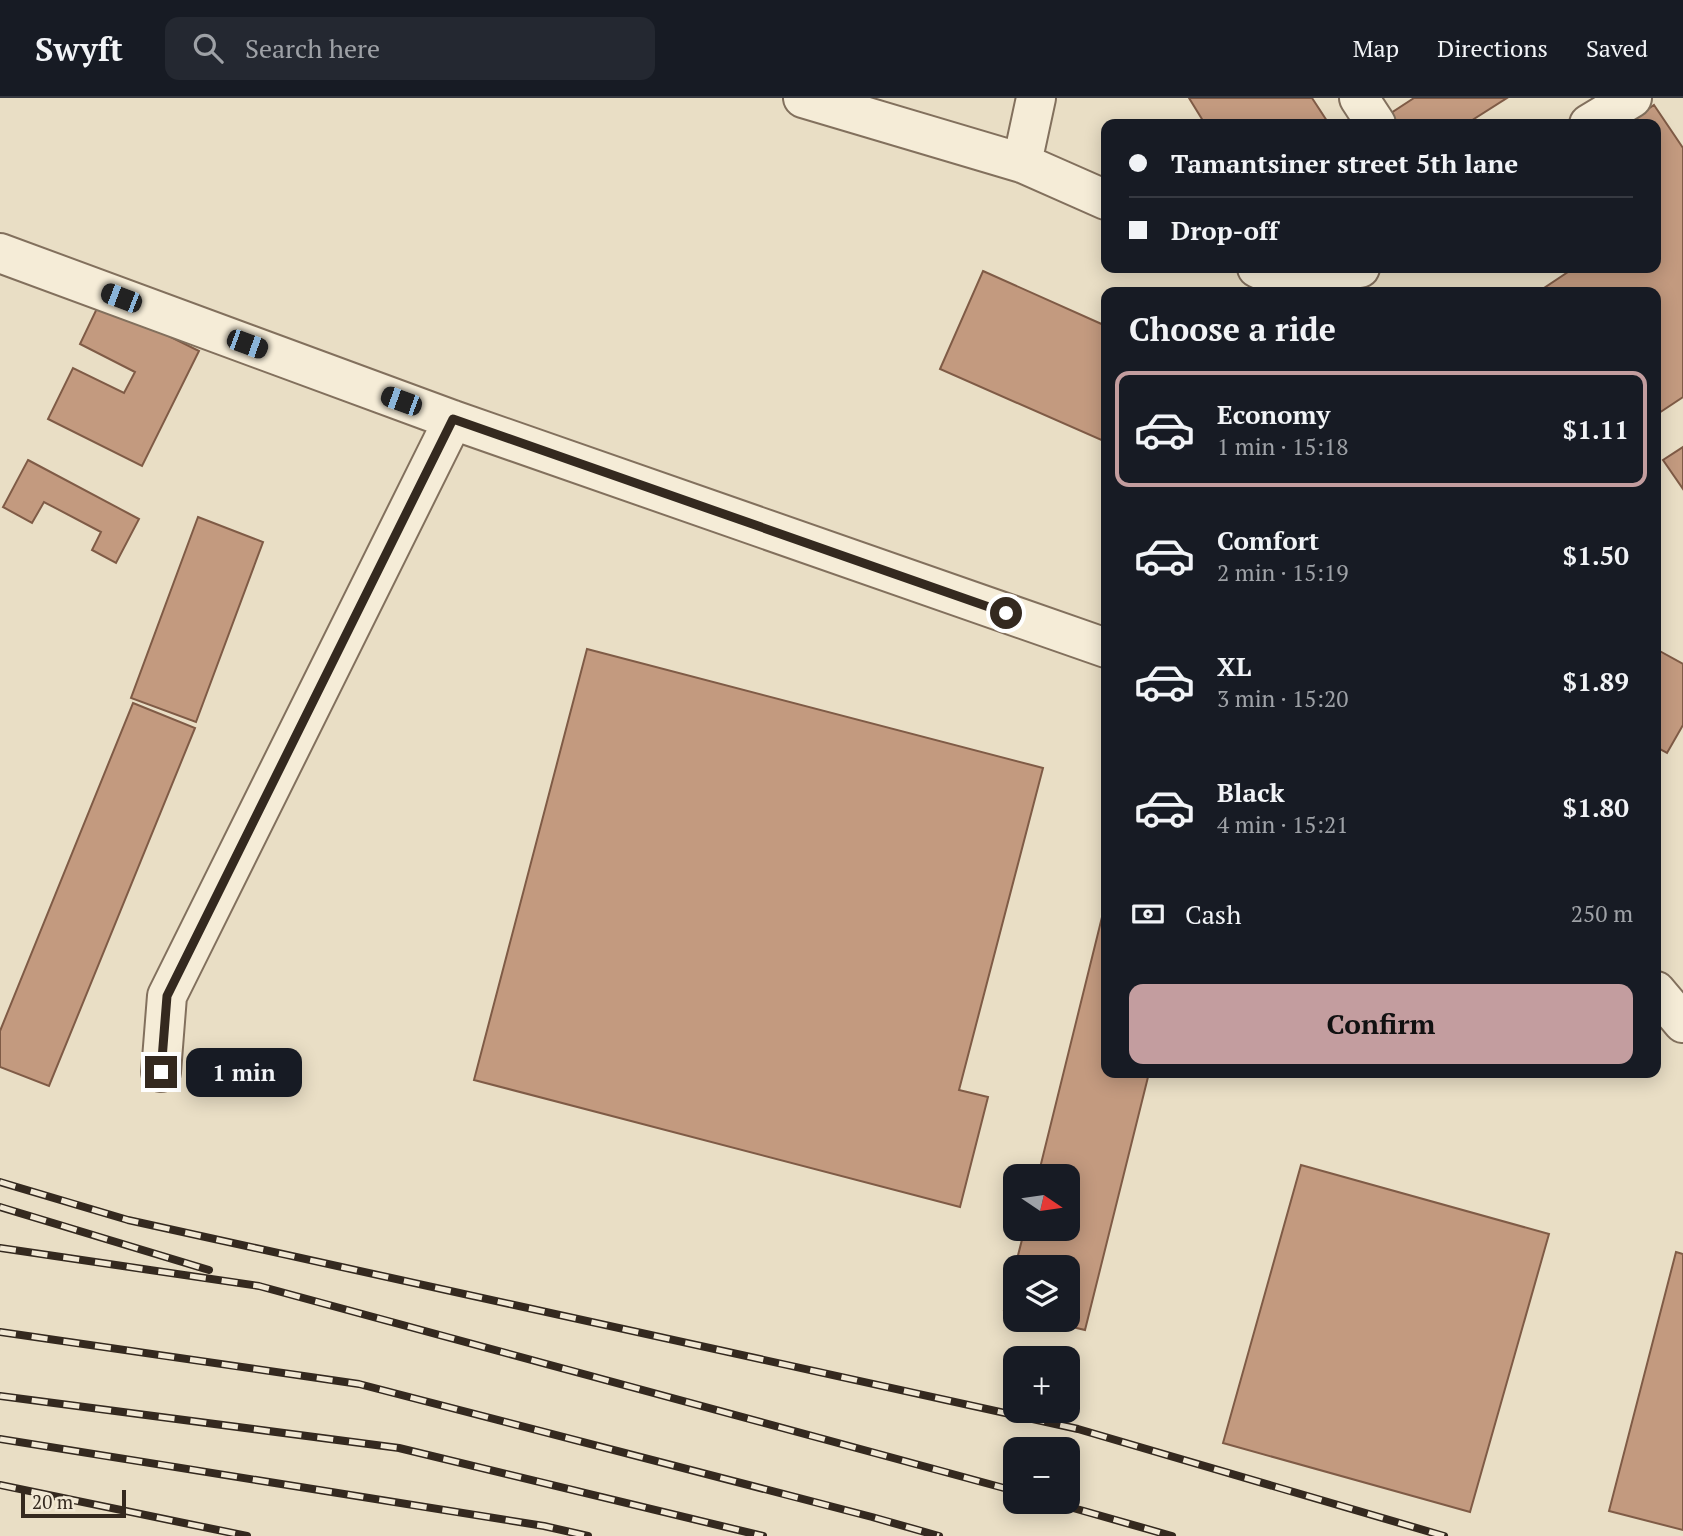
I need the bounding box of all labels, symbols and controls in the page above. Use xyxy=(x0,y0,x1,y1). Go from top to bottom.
search box xyxy=(165,17,655,80)
text: Swyft xyxy=(35,27,123,70)
icon: search xyxy=(189,29,227,67)
text: Search here xyxy=(245,31,380,65)
text: Map xyxy=(1353,32,1399,64)
text: Directions xyxy=(1437,32,1548,64)
text: Saved xyxy=(1586,32,1648,64)
text: Tamantsiner street 5th lane xyxy=(1171,146,1518,180)
text: Drop-off xyxy=(1171,213,1278,247)
car xyxy=(98,281,145,315)
text: Choose a ride xyxy=(1129,308,1336,350)
car xyxy=(224,327,271,361)
car xyxy=(378,384,425,418)
text: Economy xyxy=(1217,397,1330,431)
icon: car xyxy=(1133,398,1196,461)
text: $1.11 xyxy=(1563,412,1629,446)
text: 1 min · 15:18 xyxy=(1217,431,1349,462)
text: Comfort xyxy=(1217,523,1319,557)
icon: car xyxy=(1133,524,1196,587)
text: $1.50 xyxy=(1563,538,1629,572)
text: 2 min · 15:19 xyxy=(1217,557,1349,588)
route start xyxy=(990,597,1022,629)
text: XL xyxy=(1217,649,1251,683)
icon: car xyxy=(1133,650,1196,713)
text: $1.89 xyxy=(1563,664,1629,698)
text: 3 min · 15:20 xyxy=(1217,683,1349,714)
text: Black xyxy=(1217,775,1285,809)
icon: car xyxy=(1133,776,1196,839)
text: $1.80 xyxy=(1563,790,1629,824)
text: 4 min · 15:21 xyxy=(1217,809,1349,840)
icon: cash xyxy=(1129,895,1167,933)
text: Cash xyxy=(1185,897,1241,931)
text: 250 m xyxy=(1571,898,1633,929)
button: Confirm xyxy=(1129,984,1633,1064)
callout: 1 min xyxy=(186,1048,301,1096)
route end xyxy=(145,1056,177,1088)
text: 1 min xyxy=(213,1057,275,1088)
north arrow xyxy=(1003,1164,1080,1241)
map controls xyxy=(1003,1164,1080,1514)
button: layers xyxy=(1003,1255,1080,1332)
button: + xyxy=(1003,1346,1080,1423)
button: − xyxy=(1003,1437,1080,1514)
scale bar xyxy=(21,1487,126,1519)
text: 20 m xyxy=(32,1489,73,1514)

